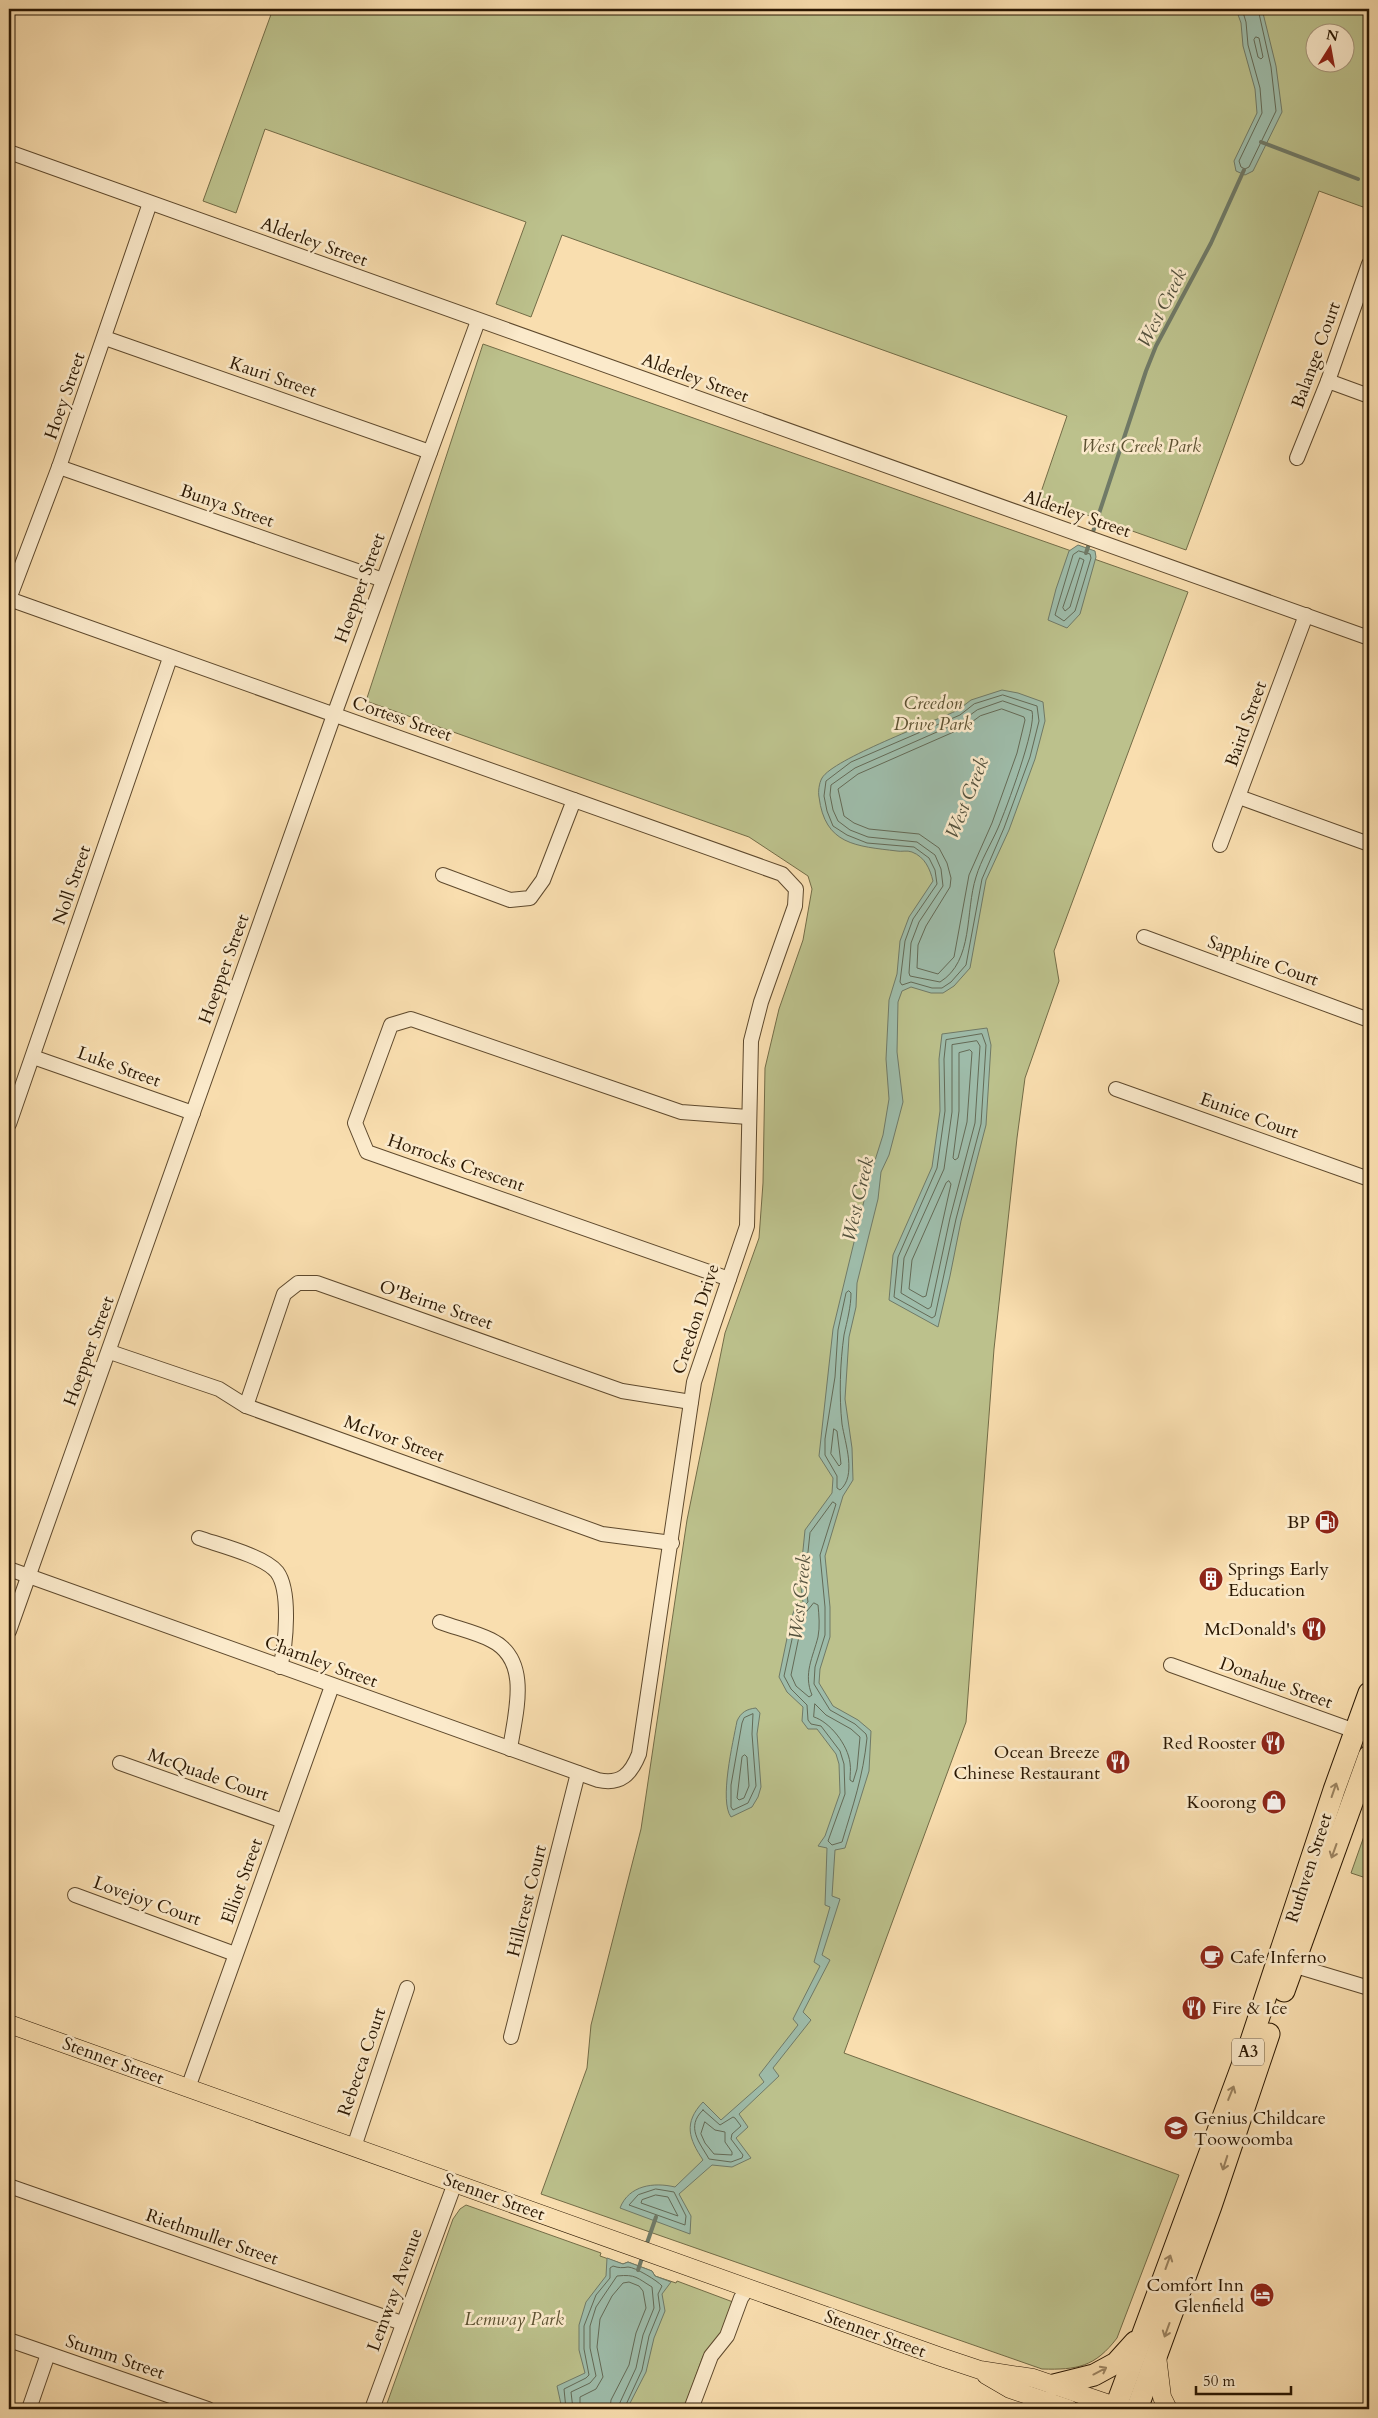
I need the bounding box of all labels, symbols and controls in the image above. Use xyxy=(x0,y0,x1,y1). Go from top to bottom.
north arrow xyxy=(1306,22,1356,72)
text: N xyxy=(1325,25,1340,46)
street label: Alderley Street xyxy=(257,211,371,273)
water label: West Creek xyxy=(1131,263,1193,352)
street label: Balange Court xyxy=(1285,298,1347,412)
street label: Alderley Street xyxy=(638,347,752,409)
street label: Hoey Street xyxy=(38,349,92,443)
street label: Kauri Street xyxy=(226,350,320,404)
park label: West Creek Park xyxy=(1081,434,1201,459)
street label: Bunya Street xyxy=(177,478,278,534)
street label: Alderley Street xyxy=(1020,484,1134,544)
street label: Hoepper Street xyxy=(329,529,392,646)
street label: Baird Street xyxy=(1219,677,1273,770)
street label: Cortess Street xyxy=(349,690,456,748)
park label: Creedon Drive Park xyxy=(894,691,972,737)
water label: West Creek xyxy=(939,753,995,843)
street label: Noll Street xyxy=(47,842,97,928)
street label: Hoepper Street xyxy=(193,910,256,1027)
street label: Sapphire Court xyxy=(1204,929,1322,993)
street label: Luke Street xyxy=(74,1040,164,1094)
street label: Eunice Court xyxy=(1196,1087,1302,1145)
street label: Horrocks Crescent xyxy=(384,1128,528,1198)
water label: West Creek xyxy=(836,1154,880,1244)
street label: Creedon Drive xyxy=(666,1261,726,1377)
street label: O'Beirne Street xyxy=(376,1274,496,1336)
street label: Hoepper Street xyxy=(58,1292,121,1409)
street label: McIvor Street xyxy=(340,1409,448,1469)
fuel station icon: BP xyxy=(1314,1509,1340,1535)
place label: BP xyxy=(1287,1510,1310,1535)
water label: West Creek xyxy=(783,1552,817,1641)
place label: Springs Early Education xyxy=(1228,1557,1329,1603)
building icon: Springs Early Education xyxy=(1198,1566,1224,1592)
restaurant icon: McDonald's xyxy=(1301,1616,1327,1642)
place label: McDonald's xyxy=(1204,1617,1296,1642)
street label: Charnley Street xyxy=(261,1630,381,1694)
street label: Donahue Street xyxy=(1216,1651,1336,1715)
restaurant icon: Red Rooster xyxy=(1260,1730,1286,1756)
place label: Red Rooster xyxy=(1163,1731,1256,1756)
place label: Ocean Breeze Chinese Restaurant xyxy=(954,1740,1100,1786)
street label: McQuade Court xyxy=(144,1743,272,1808)
restaurant icon: Ocean Breeze Chinese Restaurant xyxy=(1105,1749,1131,1775)
one-way arrow xyxy=(1330,1783,1339,1799)
shop icon: Koorong xyxy=(1261,1789,1287,1815)
place label: Koorong xyxy=(1187,1790,1257,1815)
street label: Ruthven Street xyxy=(1280,1810,1339,1926)
street label: Elliot Street xyxy=(215,1835,269,1927)
street label: Hillcrest Court xyxy=(501,1842,553,1960)
one-way arrow xyxy=(1329,1843,1338,1858)
street label: Lovejoy Court xyxy=(90,1870,205,1932)
cafe icon: Cafe Inferno xyxy=(1199,1944,1225,1970)
place label: Cafe Inferno xyxy=(1230,1945,1327,1970)
restaurant icon: Fire & Ice xyxy=(1181,1995,1207,2021)
place label: Fire & Ice xyxy=(1212,1996,1288,2021)
street label: Rebecca Court xyxy=(332,2004,392,2120)
street label: Stenner Street xyxy=(59,2031,167,2091)
road number: A3 xyxy=(1232,2038,1264,2066)
one-way arrow xyxy=(1227,2086,1236,2101)
place label: Genius Childcare Toowoomba xyxy=(1194,2106,1326,2152)
school or university icon: Genius Childcare Toowoomba xyxy=(1163,2115,1189,2141)
one-way arrow xyxy=(1220,2155,1229,2171)
street label: Stenner Street xyxy=(440,2167,548,2227)
street label: Riethmuller Street xyxy=(142,2203,282,2271)
street label: Lemway Avenue xyxy=(361,2225,429,2355)
one-way arrow xyxy=(1164,2255,1173,2270)
place label: Comfort Inn Glenfield xyxy=(1146,2273,1245,2319)
hotel icon: Comfort Inn Glenfield xyxy=(1249,2282,1275,2308)
street label: Stenner Street xyxy=(821,2304,929,2364)
park label: Lemway Park xyxy=(464,2307,564,2332)
one-way arrow xyxy=(1162,2321,1171,2337)
street label: Stumm Street xyxy=(62,2328,168,2386)
scale bar xyxy=(1196,2363,1290,2395)
one-way arrow xyxy=(1093,2366,1107,2376)
text: 50 m xyxy=(1203,2371,1235,2391)

